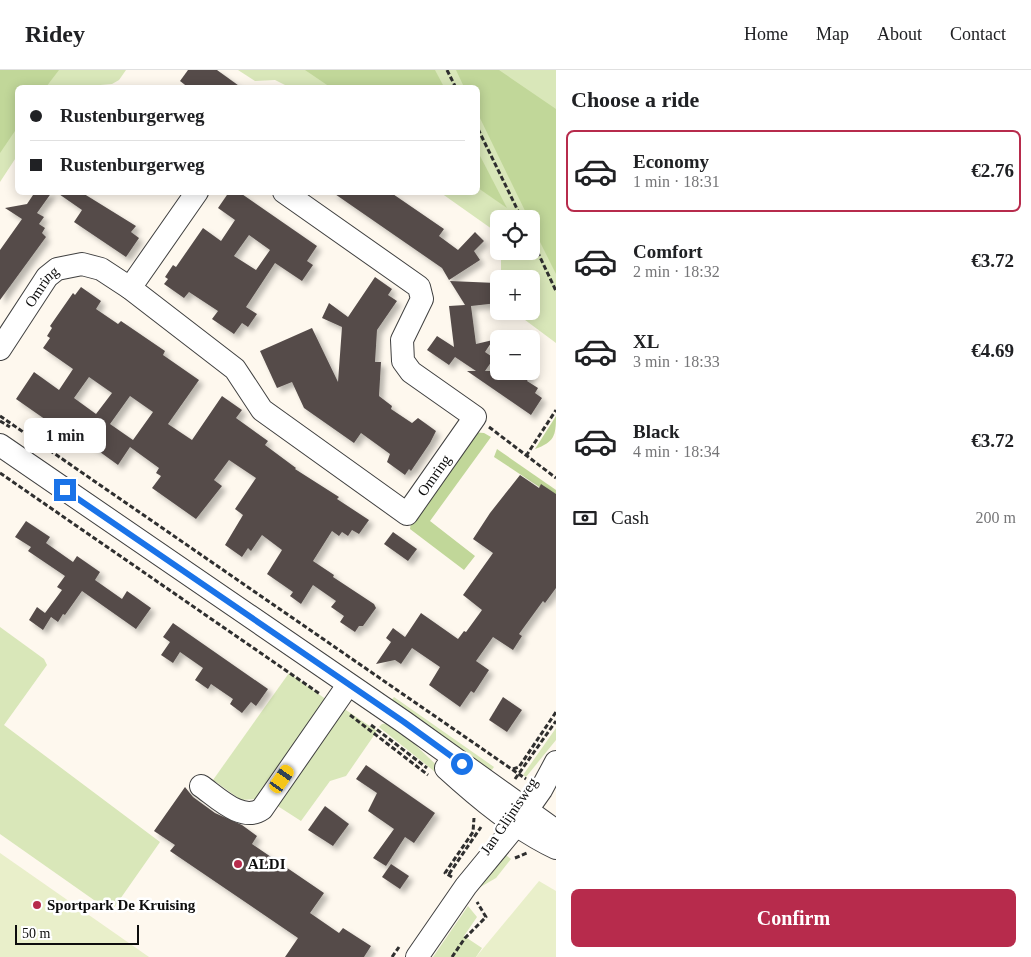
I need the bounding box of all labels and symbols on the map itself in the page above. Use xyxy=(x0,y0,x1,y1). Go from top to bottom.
street label: Omring xyxy=(22,263,62,310)
callout: 1 min xyxy=(24,418,106,452)
street label: Omring xyxy=(414,451,454,499)
route end xyxy=(54,479,76,501)
route start xyxy=(451,753,473,775)
car xyxy=(267,762,296,796)
street label: Jan Glijnisweg xyxy=(477,774,541,858)
place label: ALDI xyxy=(248,856,286,872)
marker: ALDI xyxy=(232,858,244,870)
place label: Sportpark De Kruising xyxy=(47,897,196,913)
marker: Sportpark De Kruising xyxy=(31,899,43,911)
scale bar xyxy=(15,922,139,945)

